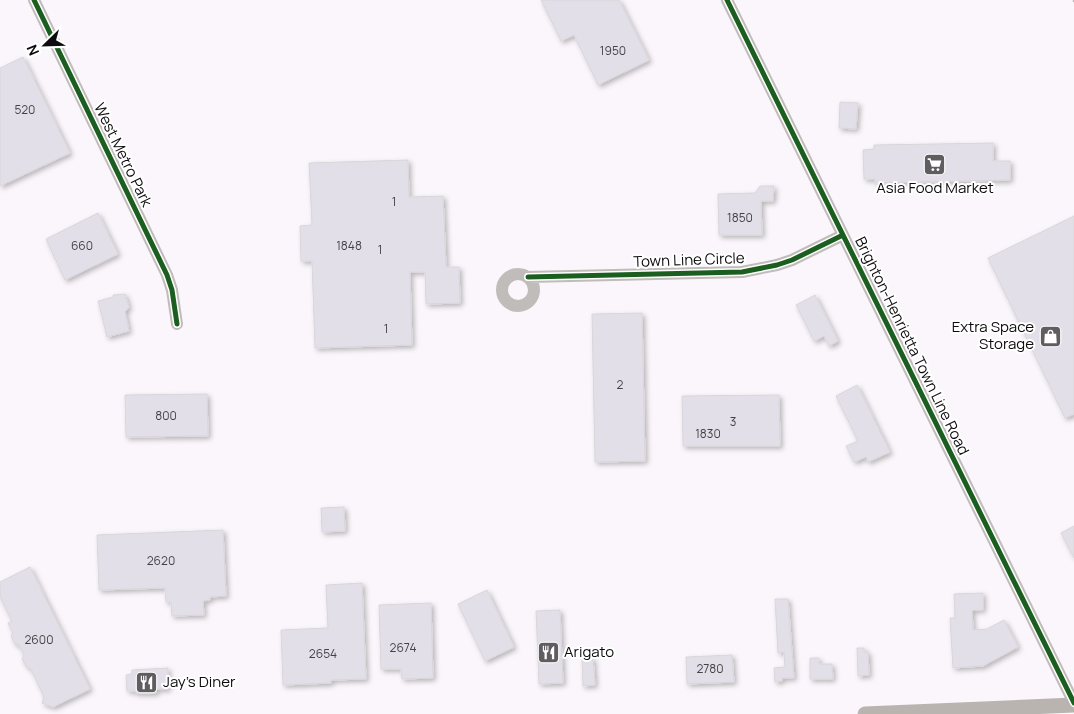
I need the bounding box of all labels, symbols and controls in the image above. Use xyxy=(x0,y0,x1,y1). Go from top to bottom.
north arrow xyxy=(20,20,70,70)
text: N xyxy=(22,42,43,59)
house number: 1950 xyxy=(600,42,626,59)
street label: West Metro Park xyxy=(89,99,158,211)
house number: 520 xyxy=(15,101,35,118)
supermarket icon: Asia Food Market xyxy=(923,153,947,177)
place label: Asia Food Market xyxy=(876,177,994,198)
house number: 1 xyxy=(392,193,396,210)
house number: 1850 xyxy=(727,209,753,226)
street label: Brighton-Henrietta Town Line Road xyxy=(850,233,975,459)
house number: 660 xyxy=(71,237,93,254)
house number: 1848 xyxy=(336,237,362,254)
house number: 1 xyxy=(378,241,382,258)
street label: Town Line Circle xyxy=(633,247,745,272)
place label: Extra Space Storage xyxy=(952,316,1034,354)
house number: 1 xyxy=(384,320,388,337)
shop icon: Extra Space Storage xyxy=(1038,324,1062,348)
house number: 2 xyxy=(617,376,624,393)
house number: 800 xyxy=(155,407,177,424)
house number: 3 xyxy=(730,413,736,430)
house number: 1830 xyxy=(695,425,721,442)
house number: 2620 xyxy=(147,552,175,569)
house number: 2600 xyxy=(25,631,53,648)
house number: 2674 xyxy=(390,639,416,656)
restaurant icon: Arigato xyxy=(536,640,560,664)
place label: Arigato xyxy=(564,641,614,662)
house number: 2654 xyxy=(309,645,337,662)
house number: 2780 xyxy=(696,660,724,677)
restaurant icon: Jay's Diner xyxy=(135,670,159,694)
place label: Jay's Diner xyxy=(163,671,236,692)

